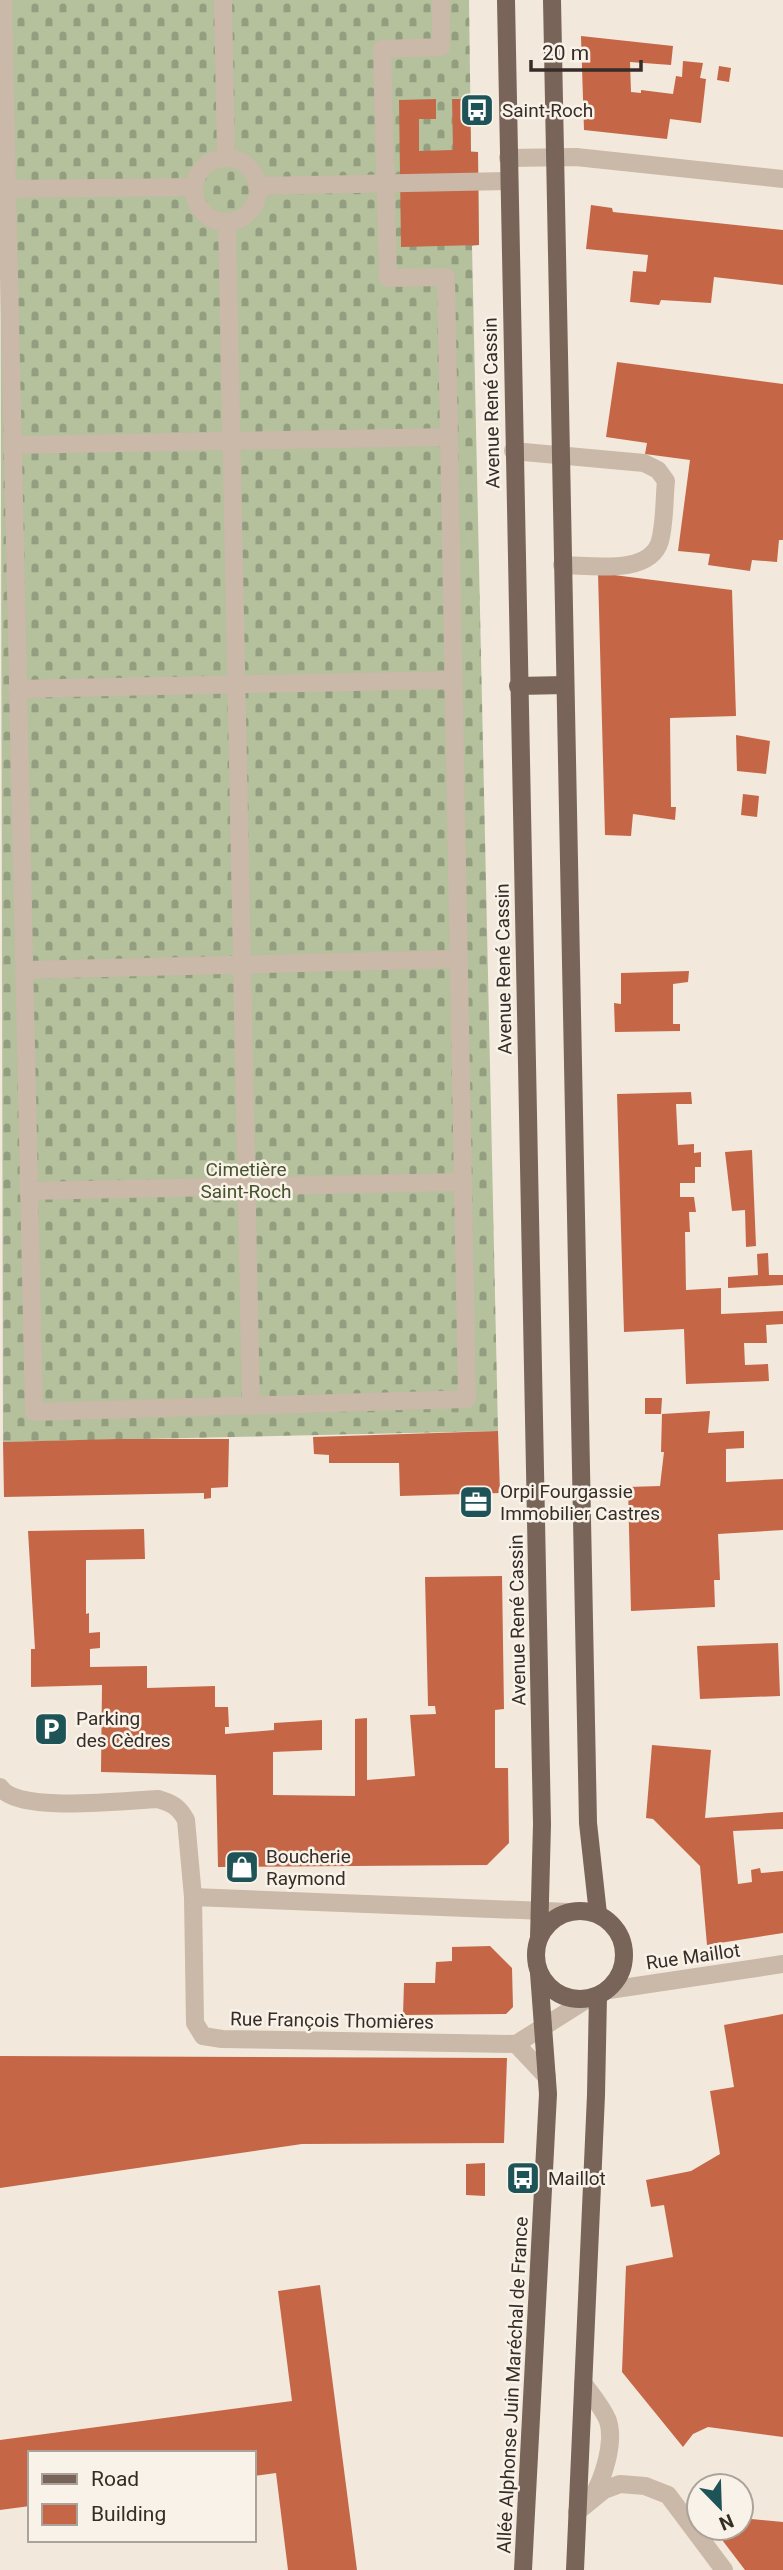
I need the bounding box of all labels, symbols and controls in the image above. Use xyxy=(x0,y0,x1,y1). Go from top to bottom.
scale bar xyxy=(531,28,641,72)
text: 20 m xyxy=(542,41,589,65)
bus stop icon: Saint-Roch xyxy=(458,91,496,129)
place label: Saint-Roch xyxy=(502,99,593,122)
street label: Avenue René Cassin xyxy=(479,317,504,489)
street label: Avenue René Cassin xyxy=(491,883,516,1055)
park label: Cimetière Saint-Roch xyxy=(200,1158,292,1203)
place label: Orpi Fourgassie Immobilier Castres xyxy=(500,1480,660,1525)
office icon: Orpi Fourgassie Immobilier Castres xyxy=(457,1483,495,1521)
street label: Avenue René Cassin xyxy=(505,1534,530,1706)
place label: Parking des Cèdres xyxy=(76,1707,171,1752)
parking icon: Parking des Cèdres xyxy=(32,1710,70,1748)
place label: Boucherie Raymond xyxy=(266,1845,351,1890)
shop icon: Boucherie Raymond xyxy=(223,1848,261,1886)
street label: Rue Maillot xyxy=(645,1939,742,1974)
street label: Rue François Thomières xyxy=(230,2007,434,2034)
bus stop icon: Maillot xyxy=(504,2159,542,2197)
place label: Maillot xyxy=(548,2167,606,2190)
street label: Allée Alphonse Juin Maréchal de France xyxy=(492,2216,533,2554)
legend xyxy=(28,2451,256,2542)
text: Road xyxy=(91,2467,139,2491)
north arrow xyxy=(685,2472,755,2542)
text: Building xyxy=(91,2502,166,2526)
text: N xyxy=(716,2509,737,2535)

